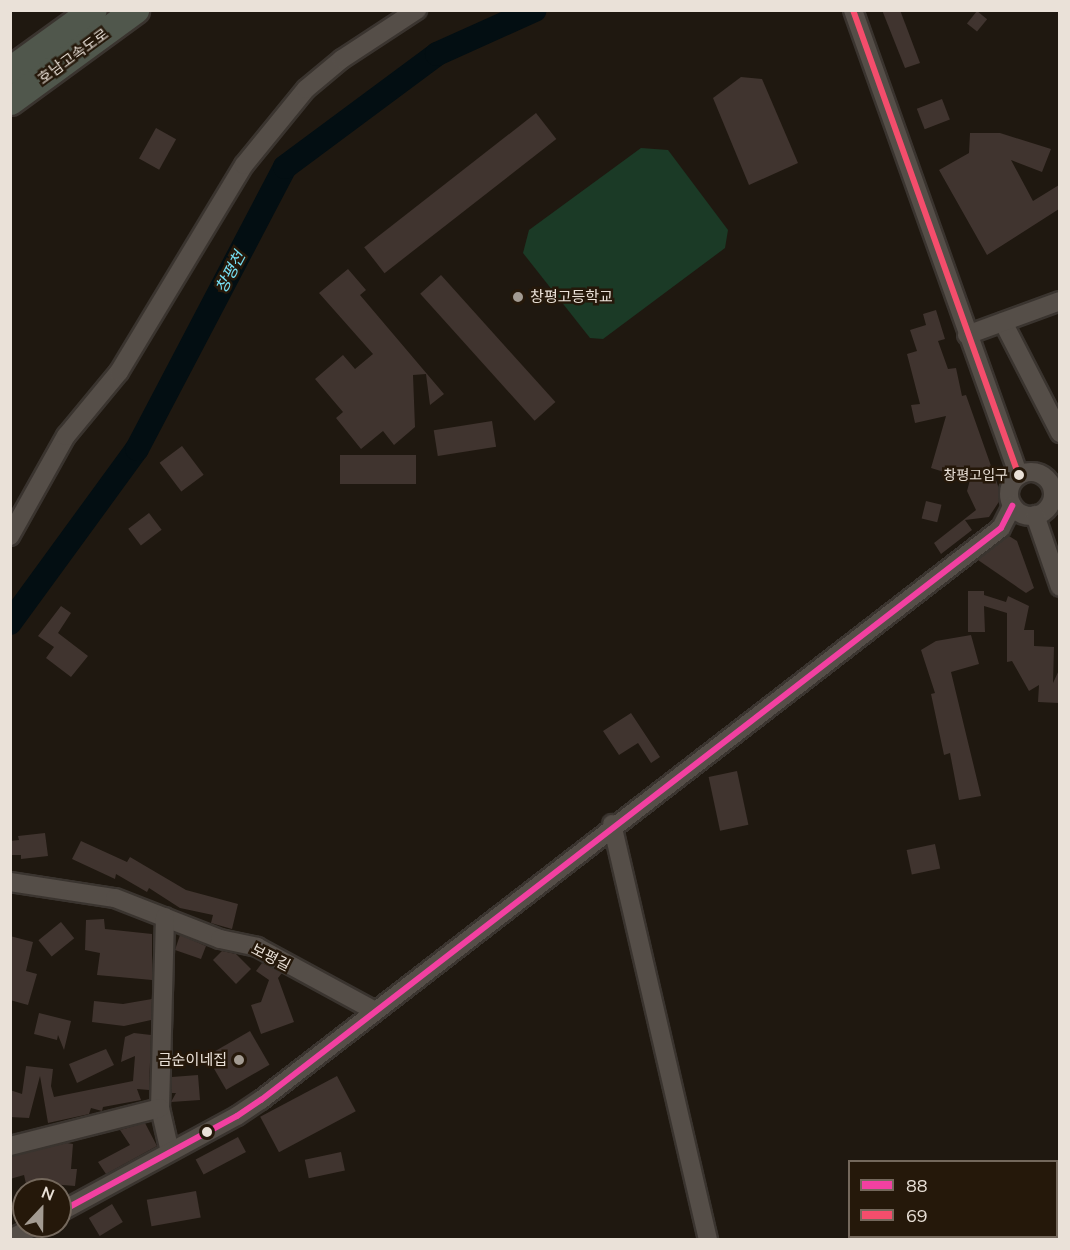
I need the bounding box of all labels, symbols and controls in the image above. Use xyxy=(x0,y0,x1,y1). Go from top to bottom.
street label: 호남고속도로 xyxy=(34,24,112,88)
water label: 창평천 xyxy=(211,248,249,296)
place label: 창평고등학교 xyxy=(530,288,613,306)
marker: 창평고등학교 xyxy=(511,290,525,304)
place label: 창평고입구 xyxy=(944,467,1008,483)
marker: 창평고입구 xyxy=(1013,469,1025,481)
street label: 보평길 xyxy=(248,940,294,974)
place label: 금순이네집 xyxy=(158,1051,227,1069)
marker: 금순이네집 xyxy=(232,1053,246,1067)
unlabelled marker xyxy=(201,1126,213,1138)
legend xyxy=(848,1160,1058,1238)
text: 88 xyxy=(906,1174,928,1197)
north arrow xyxy=(12,1178,72,1238)
text: N xyxy=(39,1182,57,1205)
text: 69 xyxy=(906,1204,928,1227)

